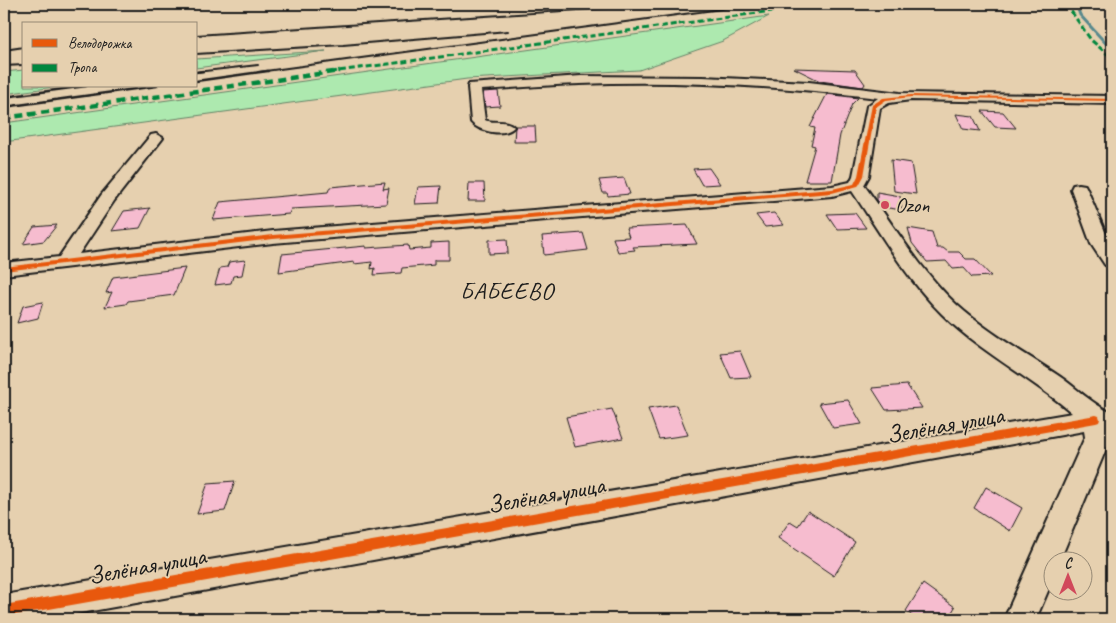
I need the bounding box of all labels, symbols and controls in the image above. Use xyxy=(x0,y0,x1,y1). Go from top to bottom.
legend xyxy=(22,22,198,88)
text: Велодорожка xyxy=(68,34,132,53)
text: Тропа xyxy=(68,58,97,77)
place label: Ozon xyxy=(895,192,930,218)
marker: Ozon xyxy=(879,199,891,211)
district label: БАБЕЕВО xyxy=(460,276,556,306)
street label: Зелёная улица xyxy=(884,399,1008,451)
street label: Зелёная улица xyxy=(485,469,609,521)
street label: Зелёная улица xyxy=(86,540,210,592)
north arrow xyxy=(1044,550,1094,600)
text: С xyxy=(1065,555,1074,572)

